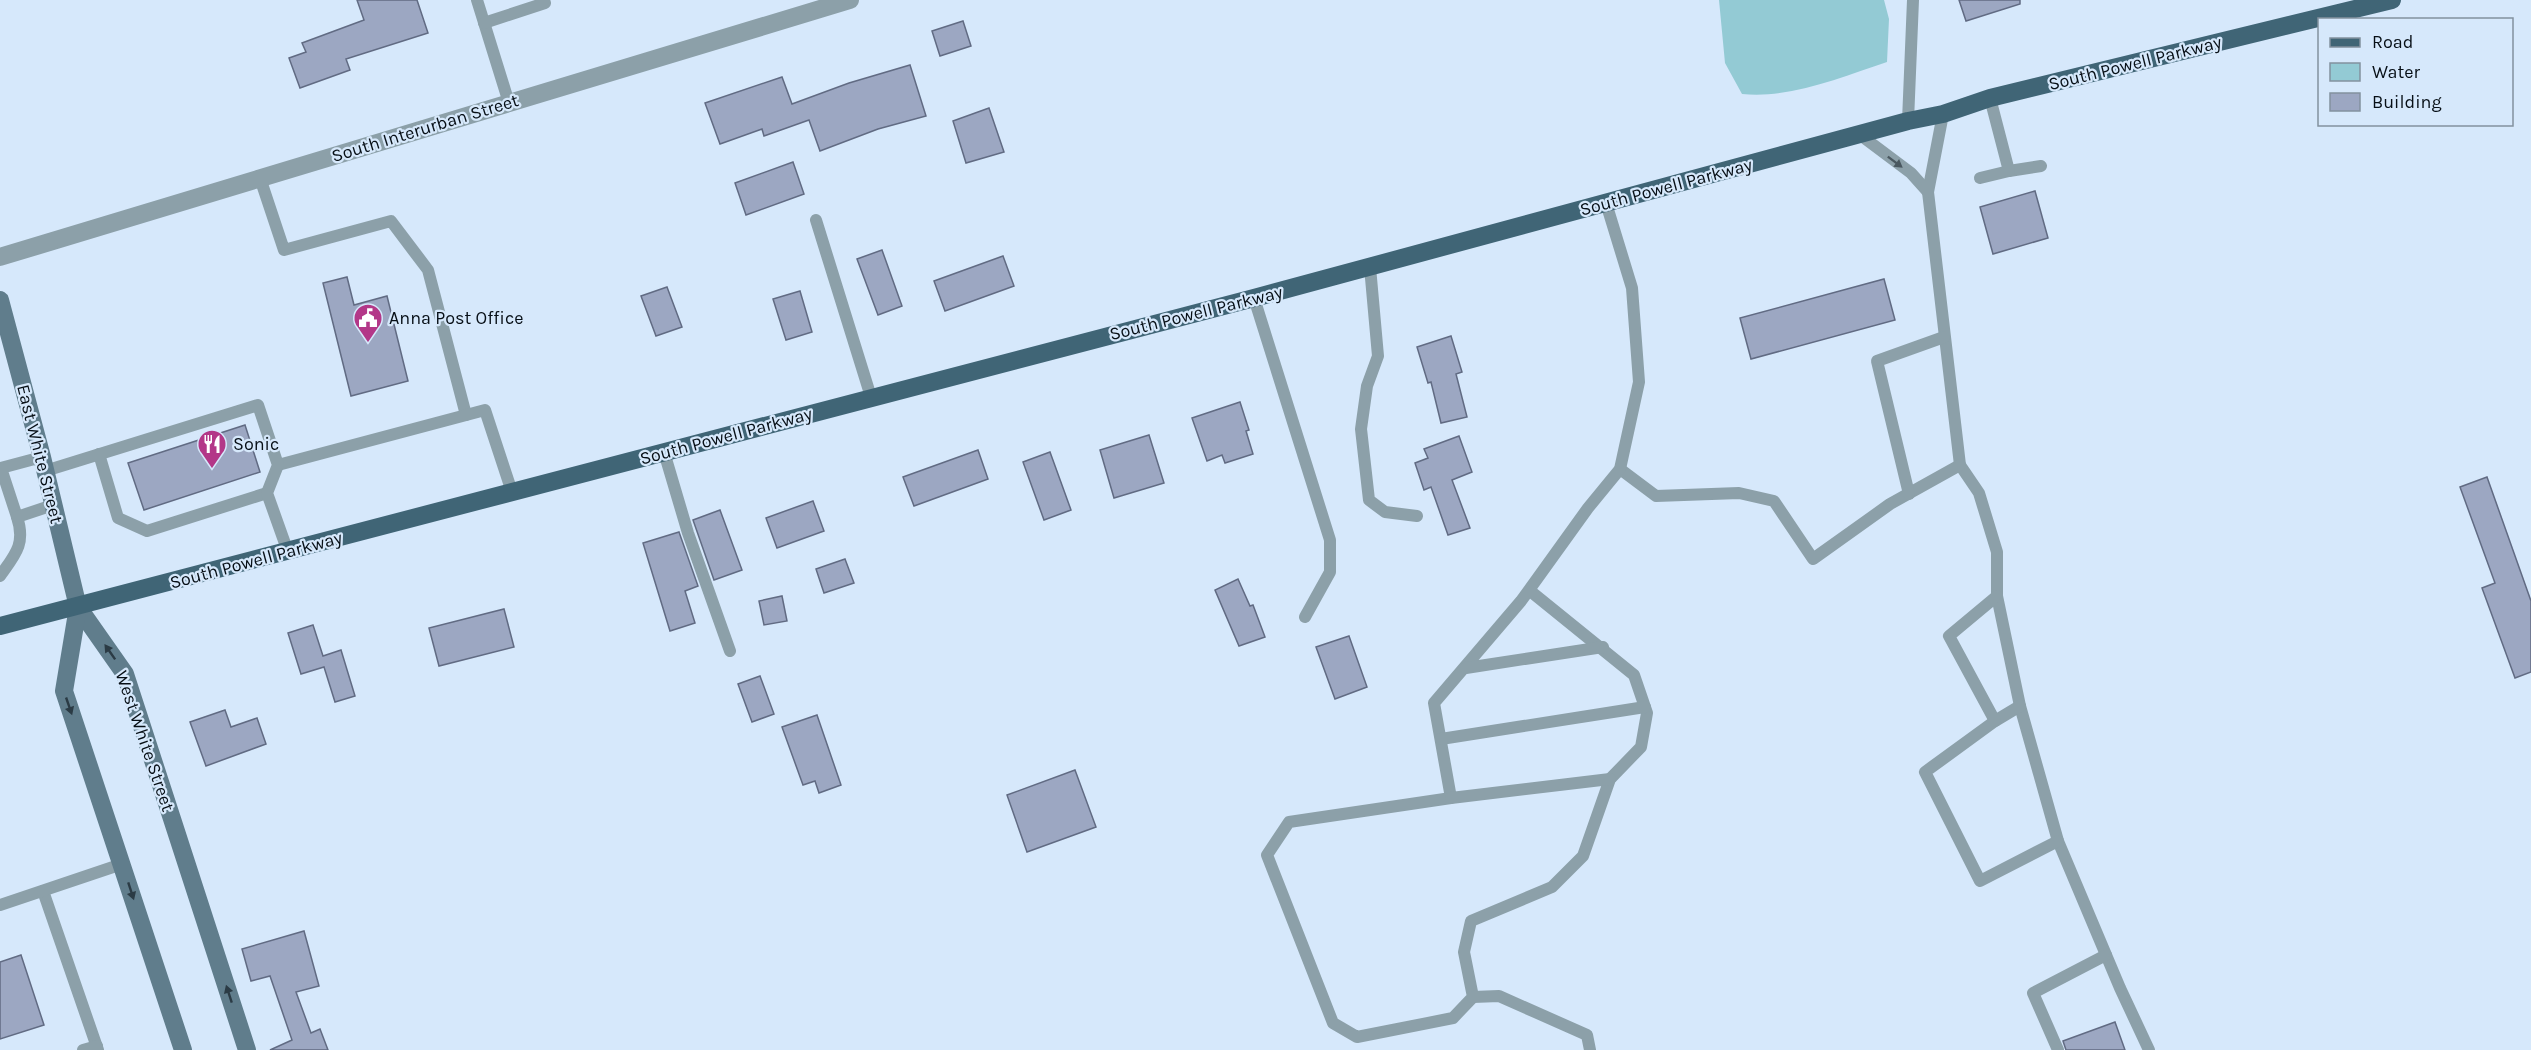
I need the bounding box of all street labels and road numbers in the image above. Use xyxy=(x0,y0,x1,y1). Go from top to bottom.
street label: South Powell Parkway xyxy=(2046,31,2225,95)
street label: South Interurban Street xyxy=(329,89,521,167)
street label: South Powell Parkway xyxy=(1577,153,1755,221)
street label: South Powell Parkway xyxy=(1107,281,1286,345)
street label: East White Street xyxy=(12,382,68,526)
street label: South Powell Parkway xyxy=(637,402,815,470)
street label: South Powell Parkway xyxy=(167,526,345,594)
street label: West White Street xyxy=(111,668,179,814)

